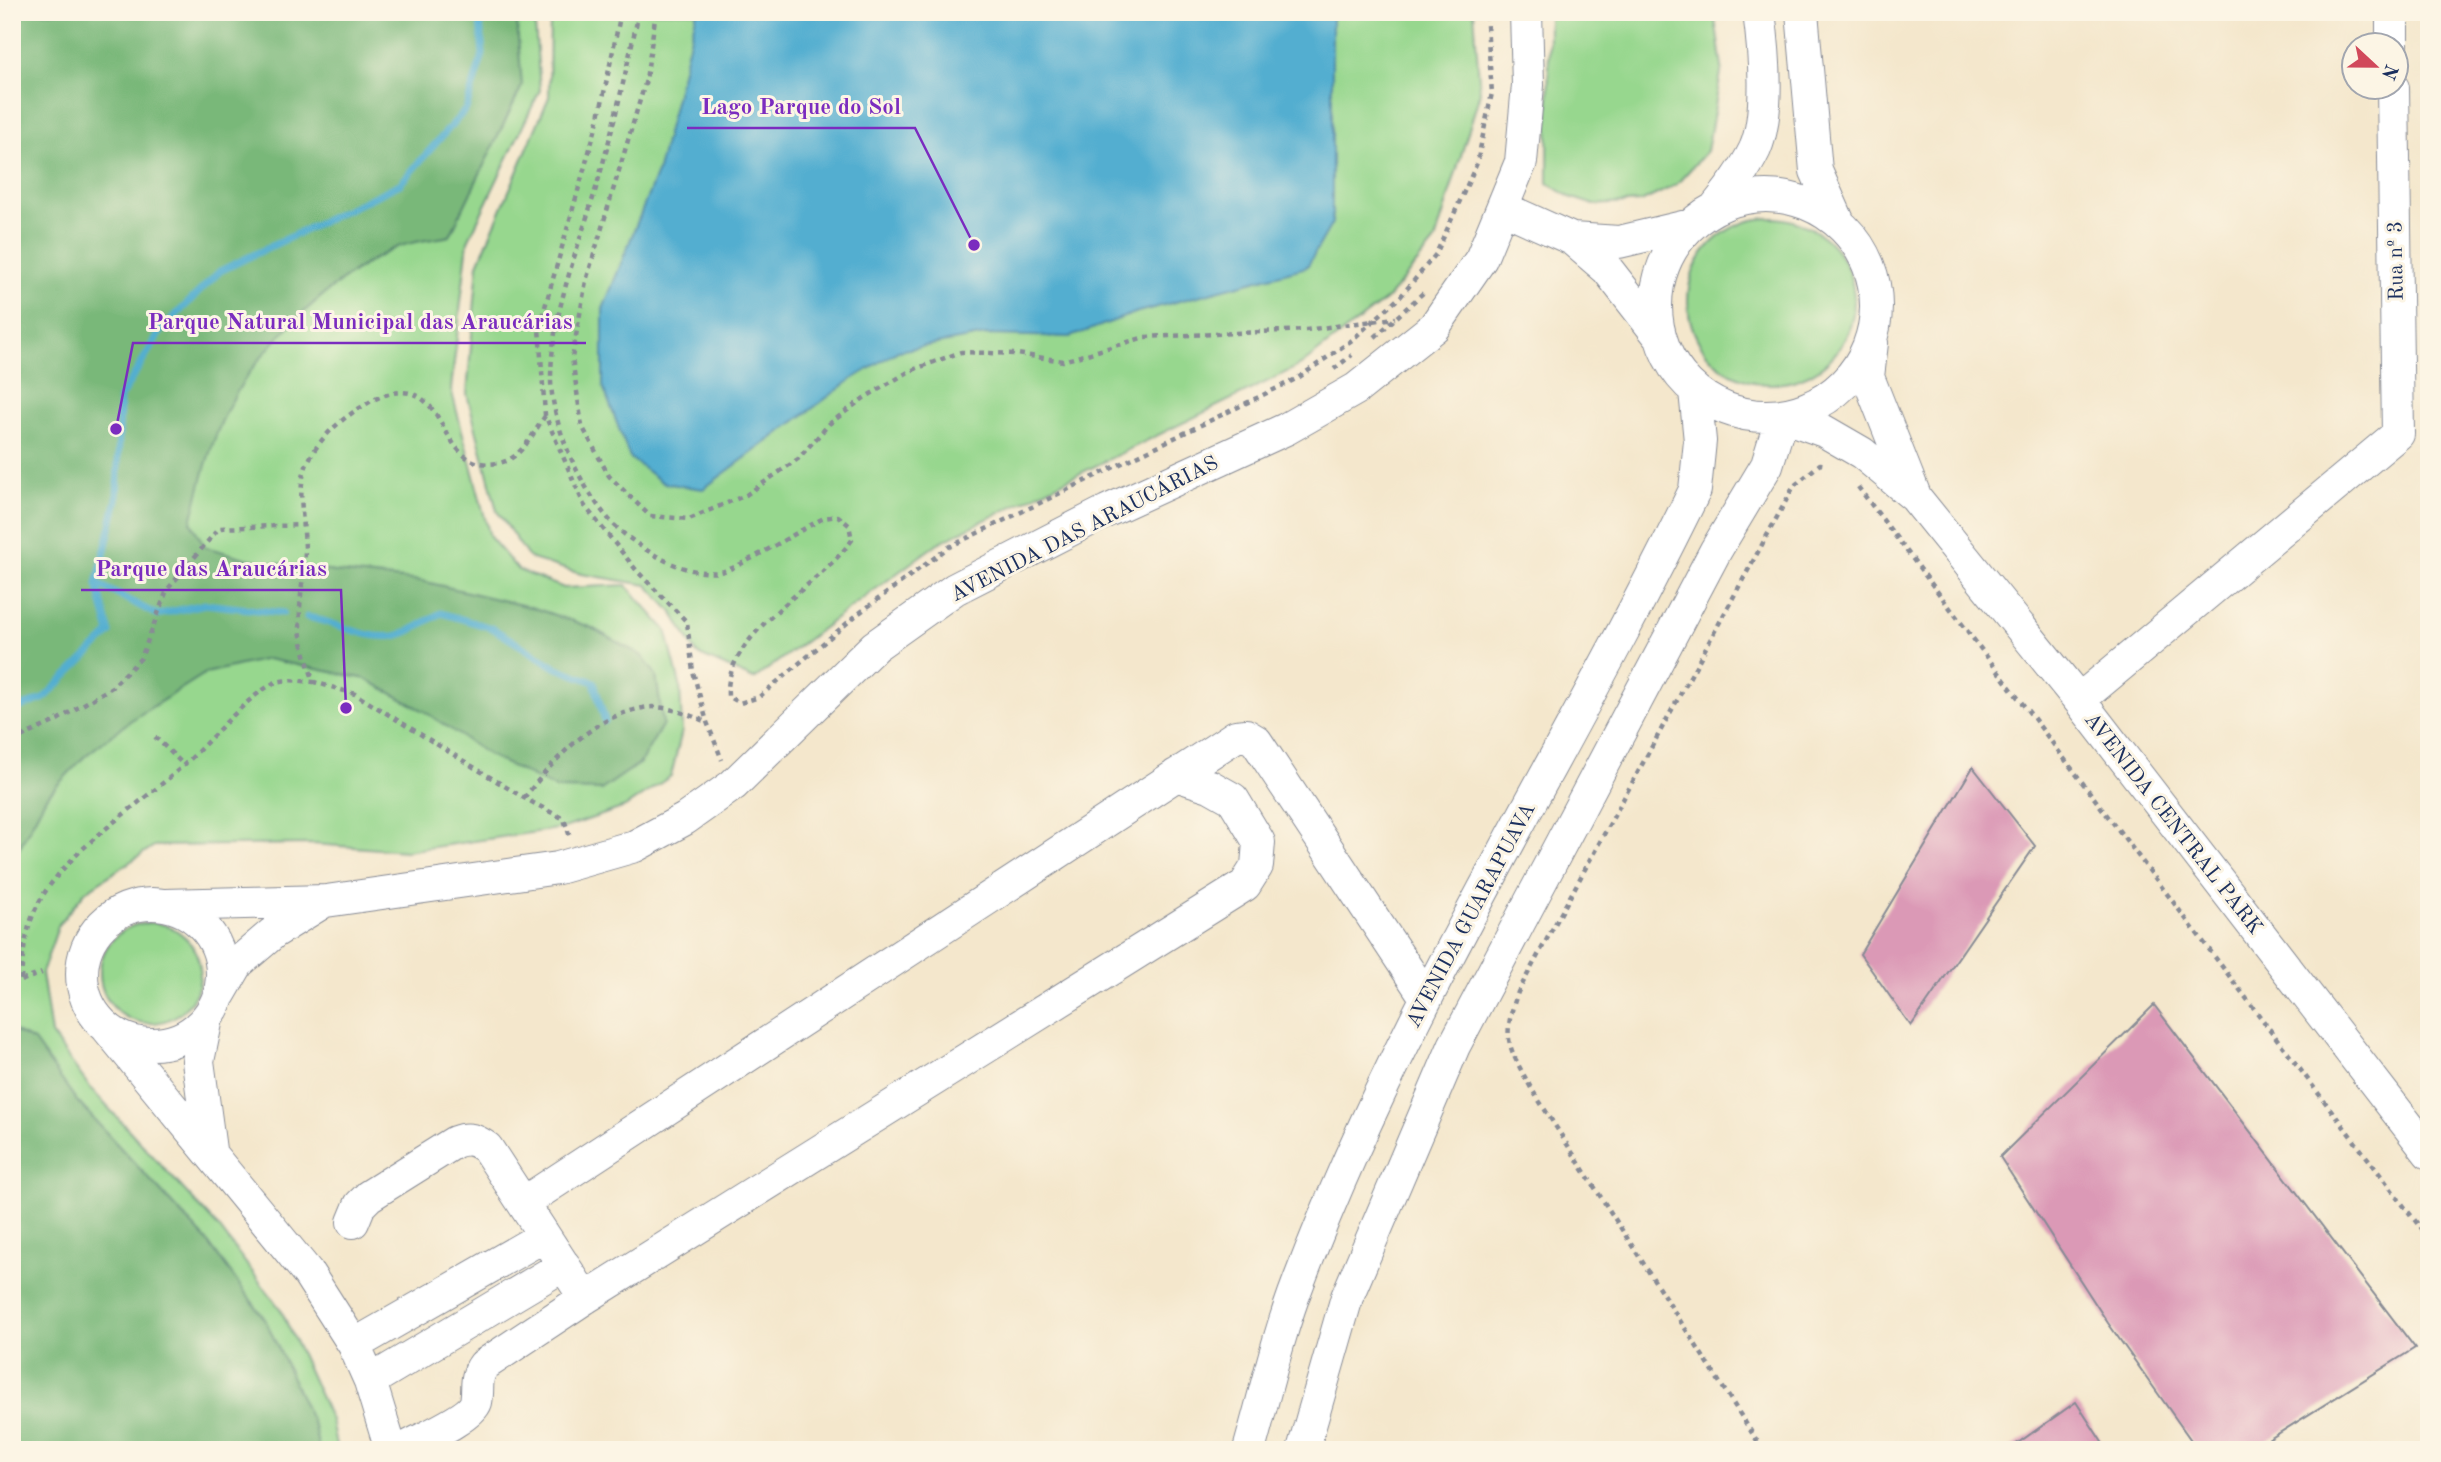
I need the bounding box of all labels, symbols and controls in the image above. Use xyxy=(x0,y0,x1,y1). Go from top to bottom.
north arrow xyxy=(2340,32,2410,102)
text: N xyxy=(2377,61,2400,82)
callout: Lago Parque do Sol xyxy=(687,84,915,128)
text: Lago Parque do Sol xyxy=(701,96,901,119)
street label: Rua nº 3 xyxy=(2385,221,2408,301)
callout: Parque Natural Municipal das Araucárias xyxy=(133,299,586,343)
text: Parque Natural Municipal das Araucárias xyxy=(147,311,573,334)
street label: AVENIDA DAS ARAUCÁRIAS xyxy=(946,449,1222,606)
callout: Parque das Araucárias xyxy=(81,546,341,590)
text: Parque das Araucárias xyxy=(95,558,327,581)
street label: AVENIDA CENTRAL PARK xyxy=(2080,709,2266,939)
street label: AVENIDA GUARAPUAVA xyxy=(1403,800,1540,1032)

